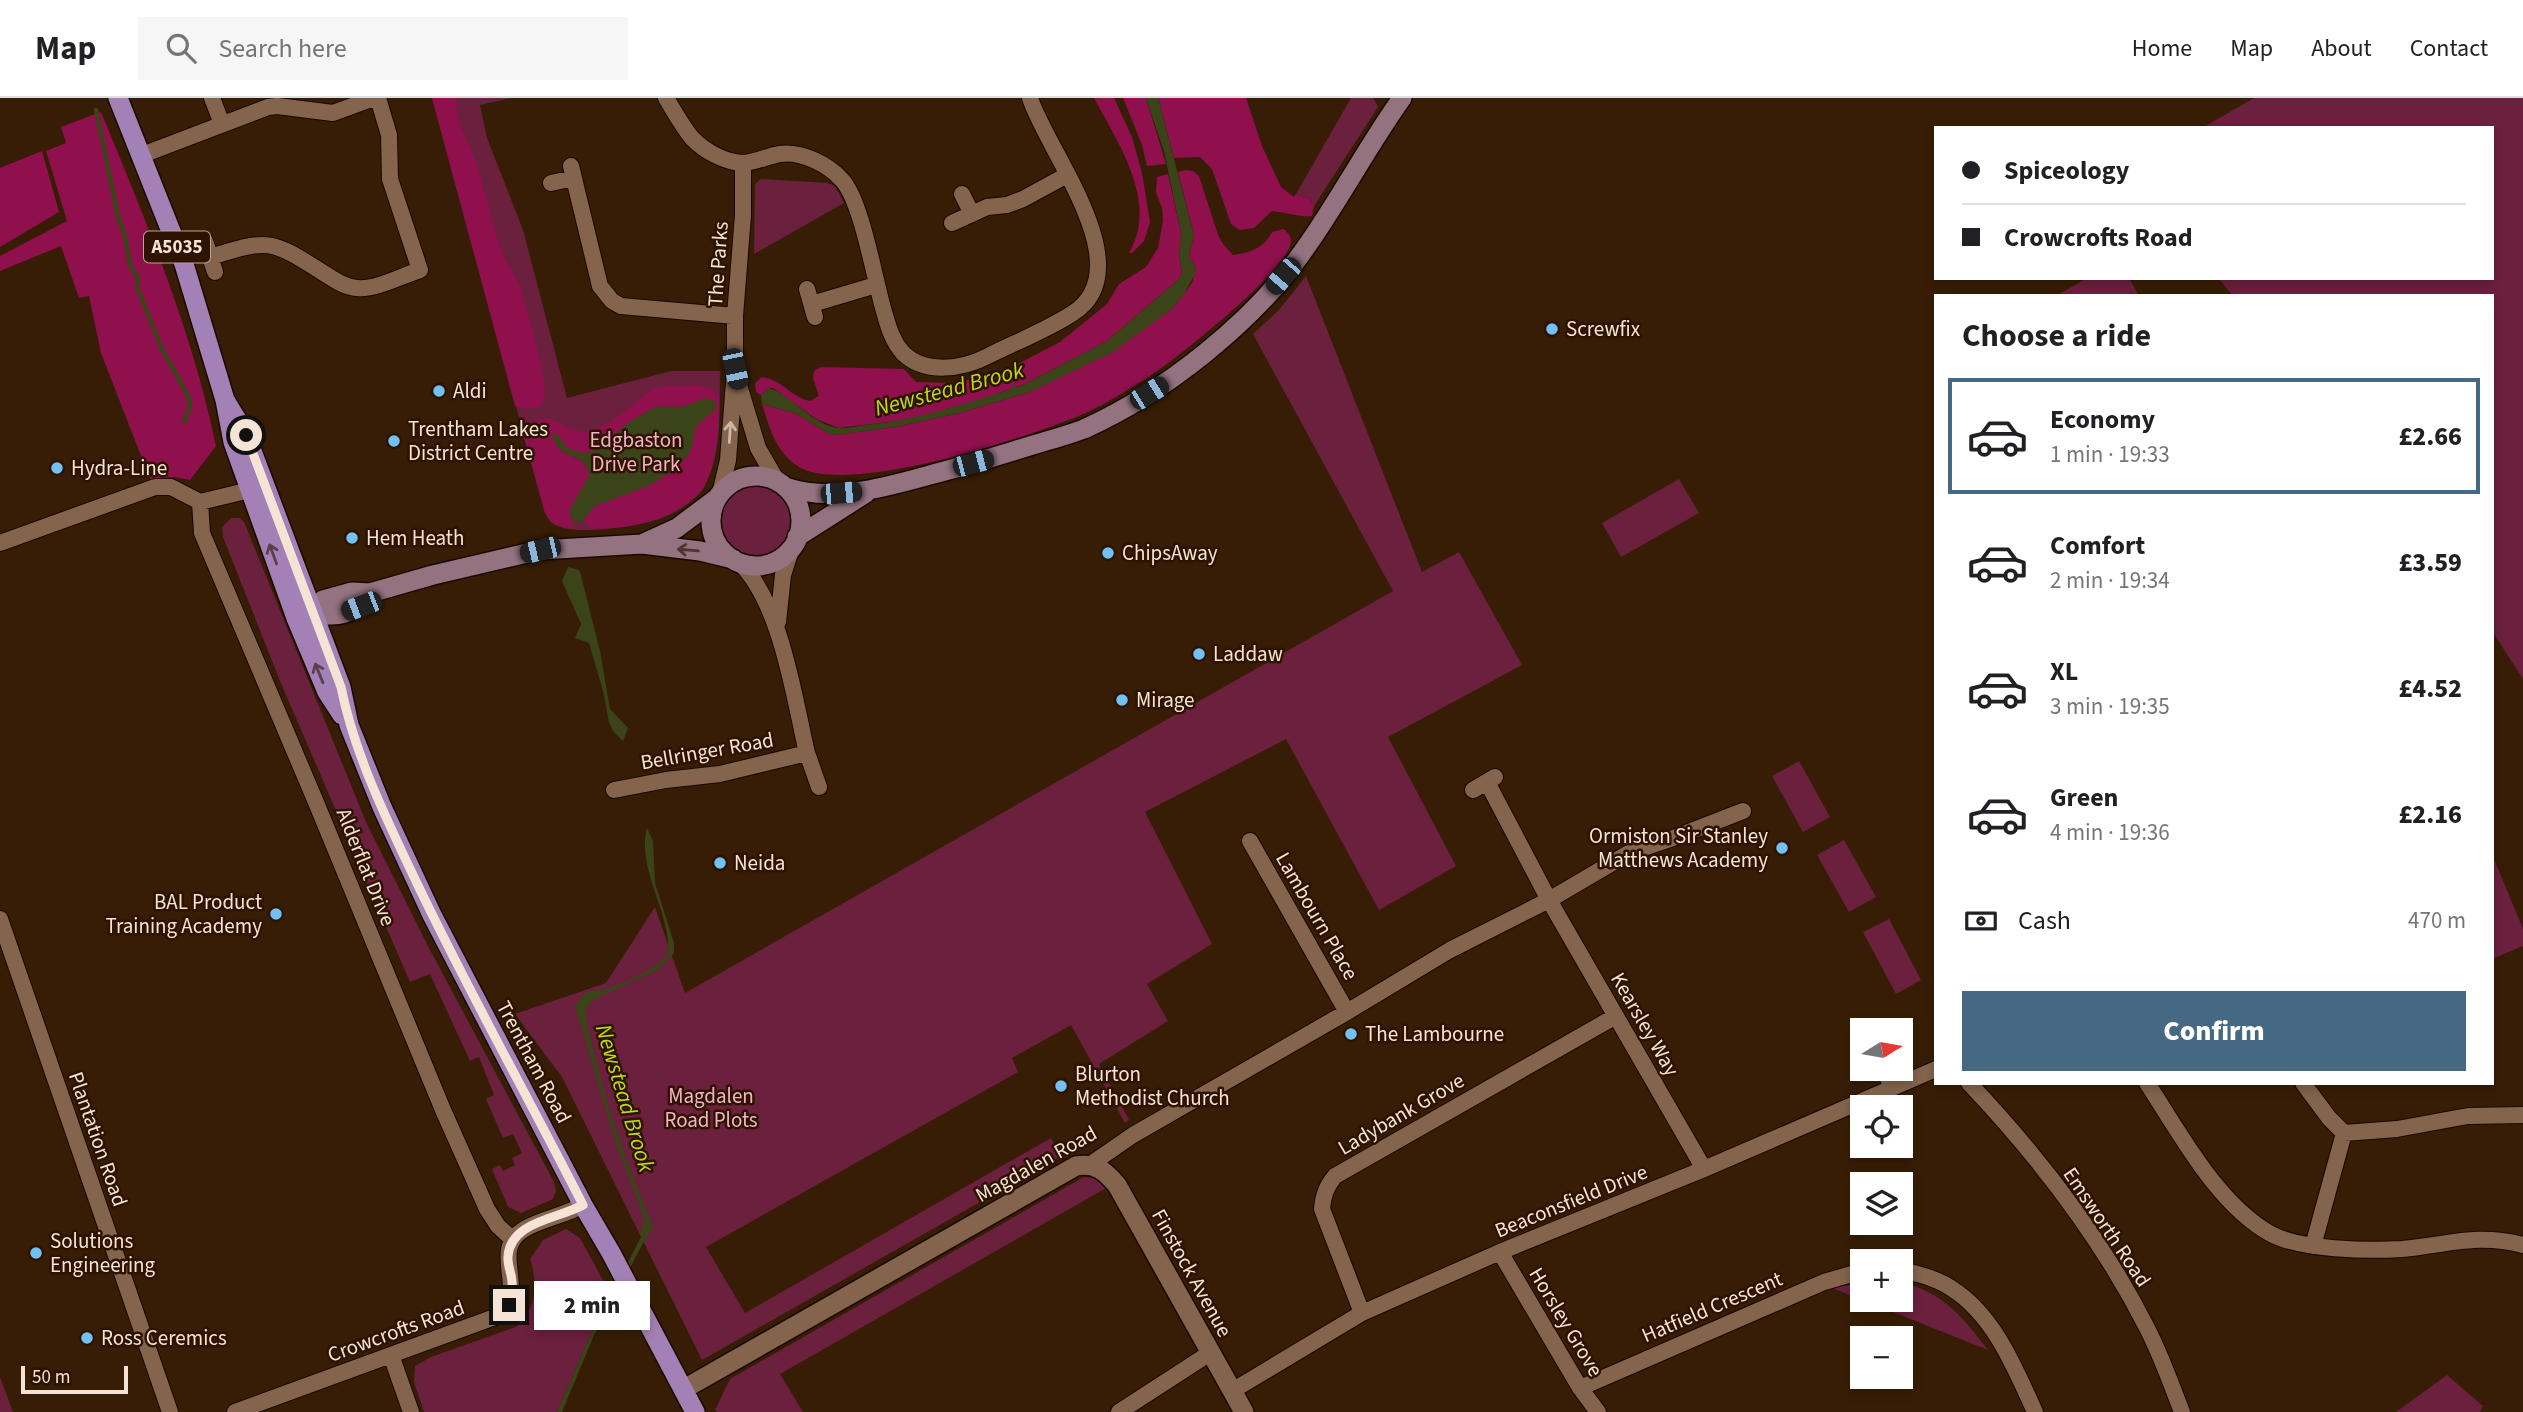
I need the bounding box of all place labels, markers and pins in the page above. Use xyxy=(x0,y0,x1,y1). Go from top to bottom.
place label: Screwfix xyxy=(1566,314,1641,344)
marker: Screwfix xyxy=(1544,321,1560,337)
place label: Aldi xyxy=(453,376,487,406)
marker: Aldi xyxy=(431,383,447,399)
place label: Trentham Lakes District Centre xyxy=(408,414,548,468)
marker: Trentham Lakes District Centre xyxy=(386,433,402,449)
place label: Hydra-Line xyxy=(71,453,167,483)
marker: Hydra-Line xyxy=(49,460,65,476)
place label: Hem Heath xyxy=(366,523,464,553)
marker: Hem Heath xyxy=(344,530,360,546)
place label: ChipsAway xyxy=(1122,538,1218,568)
marker: ChipsAway xyxy=(1100,545,1116,561)
place label: Laddaw xyxy=(1213,639,1283,669)
marker: Laddaw xyxy=(1191,646,1207,662)
place label: Mirage xyxy=(1136,685,1195,715)
marker: Mirage xyxy=(1114,692,1130,708)
place label: Ormiston Sir Stanley Matthews Academy xyxy=(1589,821,1768,875)
marker: Ormiston Sir Stanley Matthews Academy xyxy=(1774,840,1790,856)
place label: Neida xyxy=(734,848,785,878)
marker: Neida xyxy=(712,855,728,871)
place label: BAL Product Training Academy xyxy=(106,887,262,941)
marker: BAL Product Training Academy xyxy=(268,906,284,922)
place label: The Lambourne xyxy=(1365,1019,1504,1049)
marker: The Lambourne xyxy=(1343,1026,1359,1042)
place label: Blurton Methodist Church xyxy=(1075,1059,1230,1113)
marker: Blurton Methodist Church xyxy=(1053,1078,1069,1094)
place label: Solutions Engineering xyxy=(50,1226,156,1280)
marker: Solutions Engineering xyxy=(28,1245,44,1261)
place label: Ross Ceremics xyxy=(101,1323,227,1353)
marker: Ross Ceremics xyxy=(79,1330,95,1346)

